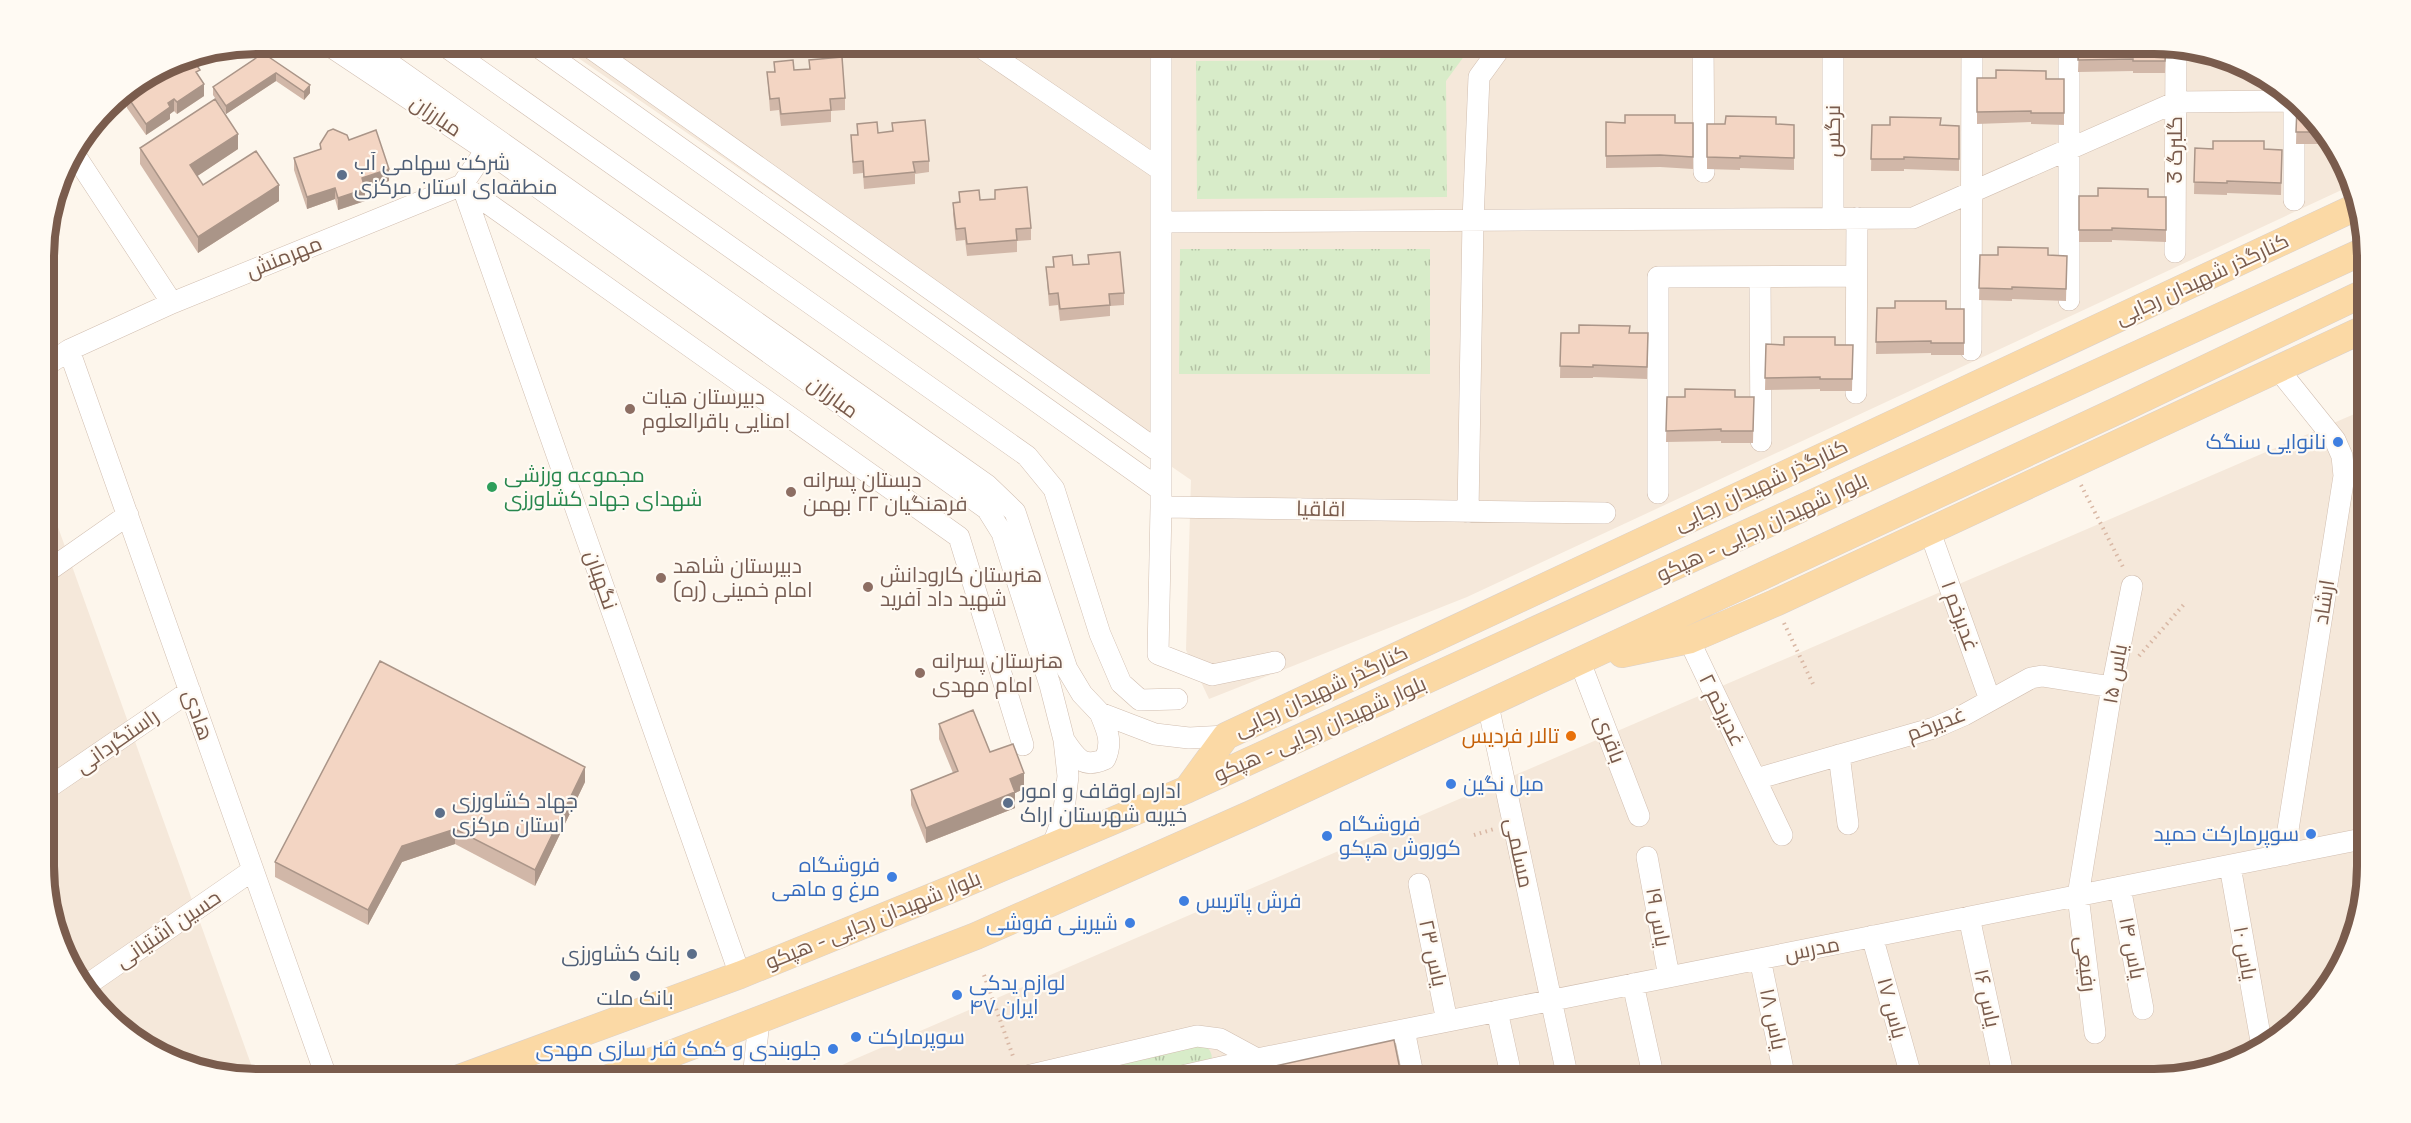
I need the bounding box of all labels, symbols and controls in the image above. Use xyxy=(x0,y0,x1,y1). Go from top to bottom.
street label: مبارزان xyxy=(405,89,467,143)
street label: نرگس xyxy=(1819,105,1846,157)
street label: گلبرگ 3 xyxy=(2161,116,2188,184)
place label: شرکت سهامی آب منطقه‌ای استان مرکزی xyxy=(354,149,558,200)
marker: شرکت سهامی آب منطقه‌ای استان مرکزی xyxy=(335,168,349,182)
street label: کنارگذر شهیدان رجایی xyxy=(2111,226,2293,331)
street label: مهرمنش xyxy=(242,229,326,284)
street label: مبارزان xyxy=(802,369,864,424)
place label: دبیرستان هیات امنایی باقرالعلوم xyxy=(642,383,790,435)
marker: دبیرستان هیات امنایی باقرالعلوم xyxy=(623,402,637,416)
place label: نانوایی سنگک xyxy=(2206,428,2326,455)
street label: کنارگذر شهیدان رجایی xyxy=(1670,432,1852,537)
marker: نانوایی سنگک xyxy=(2331,435,2345,449)
place label: مجموعه ورزشی شهدای جهاد کشاورزی xyxy=(504,461,702,512)
place label: دبستان پسرانه فرهنگیان ۲۲ بهمن xyxy=(803,466,967,517)
street label: بلوار شهیدان رجایی - هپکو xyxy=(1652,466,1872,587)
marker: مجموعه ورزشی شهدای جهاد کشاورزی xyxy=(485,480,499,494)
marker: دبستان پسرانه فرهنگیان ۲۲ بهمن xyxy=(784,485,798,499)
street label: اقاقیا xyxy=(1296,495,1346,522)
street label: نگهبان xyxy=(579,547,624,613)
place label: دبیرستان شاهد امام خمینی (ره) xyxy=(673,552,813,604)
place label: هنرستان کارودانش شهید داد آفرید xyxy=(880,561,1042,612)
marker: دبیرستان شاهد امام خمینی (ره) xyxy=(654,571,668,585)
street label: غدیرخم ۱ xyxy=(1934,577,1986,655)
street label: ارشاد xyxy=(2307,578,2340,626)
marker: هنرستان کارودانش شهید داد آفرید xyxy=(861,580,875,594)
street label: کنارگذر شهیدان رجایی xyxy=(1230,638,1412,743)
street label: یاس ۱۵ xyxy=(2096,641,2133,706)
place label: هنرستان پسرانه امام مهدی xyxy=(932,647,1063,699)
marker: هنرستان پسرانه امام مهدی xyxy=(913,666,927,680)
street label: بلوار شهیدان رجایی - هپکو xyxy=(1209,669,1430,788)
street label: غدیرخم ۲ xyxy=(1692,669,1752,751)
street label: هادی xyxy=(177,686,220,744)
street label: غدیرخم xyxy=(1902,700,1970,748)
street label: راستگردانی xyxy=(70,702,164,779)
street label: باقری xyxy=(1589,711,1632,767)
place label: تالار فردیس xyxy=(1462,722,1559,749)
marker: تالار فردیس xyxy=(1564,729,1578,743)
place label: مبل نگین xyxy=(1463,770,1544,797)
place label: اداره اوقاف و امور خیریه شهرستان اراک xyxy=(1019,777,1187,828)
marker: مبل نگین xyxy=(1444,777,1458,791)
place label: جهاد کشاورزی استان مرکزی xyxy=(452,787,578,838)
marker: اداره اوقاف و امور خیریه شهرستان اراک xyxy=(1001,796,1015,810)
marker: جهاد کشاورزی استان مرکزی xyxy=(433,806,447,820)
place label: فروشگاه کوروش هپکو xyxy=(1339,810,1461,861)
street label: مسلمی xyxy=(1499,815,1540,890)
place label: سوپرمارکت حمید xyxy=(2153,820,2299,848)
marker: سوپرمارکت حمید xyxy=(2304,827,2318,841)
marker: فروشگاه کوروش هپکو xyxy=(1320,829,1334,843)
place label: فروشگاه مرغ و ماهی xyxy=(771,851,880,903)
street label: بلوار شهیدان رجایی - هپکو xyxy=(761,864,984,975)
marker: فروشگاه مرغ و ماهی xyxy=(885,870,899,884)
street label: حسین آشتیانی xyxy=(110,883,226,974)
street label: یاس ۱۹ xyxy=(1640,885,1677,949)
place label: فرش پاتریس xyxy=(1196,887,1301,915)
marker: فرش پاتریس xyxy=(1177,894,1191,908)
place label: شیرینی فروشی xyxy=(986,909,1118,936)
street label: یاس ۱۴ xyxy=(2113,914,2152,982)
marker: شیرینی فروشی xyxy=(1123,916,1137,930)
street label: یاس ۲۳ xyxy=(1413,917,1454,989)
street label: یاس ۱۰ xyxy=(2227,924,2264,982)
street label: مدرس xyxy=(1782,930,1842,967)
street label: رفیعی xyxy=(2070,934,2103,994)
place label: بانک کشاورزی xyxy=(561,940,680,967)
marker: بانک کشاورزی xyxy=(685,947,699,961)
street label: یاس ۱۶ xyxy=(1968,966,2007,1030)
marker: بانک ملت xyxy=(628,969,642,983)
place label: لوازم یدکی ایران ۴۷ xyxy=(969,969,1065,1020)
street label: یاس ۱۷ xyxy=(1871,974,1914,1042)
place label: بانک ملت xyxy=(596,984,674,1011)
street label: یاس ۱۸ xyxy=(1754,986,1793,1053)
marker: لوازم یدکی ایران ۴۷ xyxy=(950,988,964,1002)
place label: سوپرمارکت xyxy=(868,1023,965,1051)
marker: سوپرمارکت xyxy=(849,1030,863,1044)
place label: جلوبندی و کمک فنر سازی مهدی xyxy=(536,1035,821,1062)
marker: جلوبندی و کمک فنر سازی مهدی xyxy=(826,1042,840,1056)

